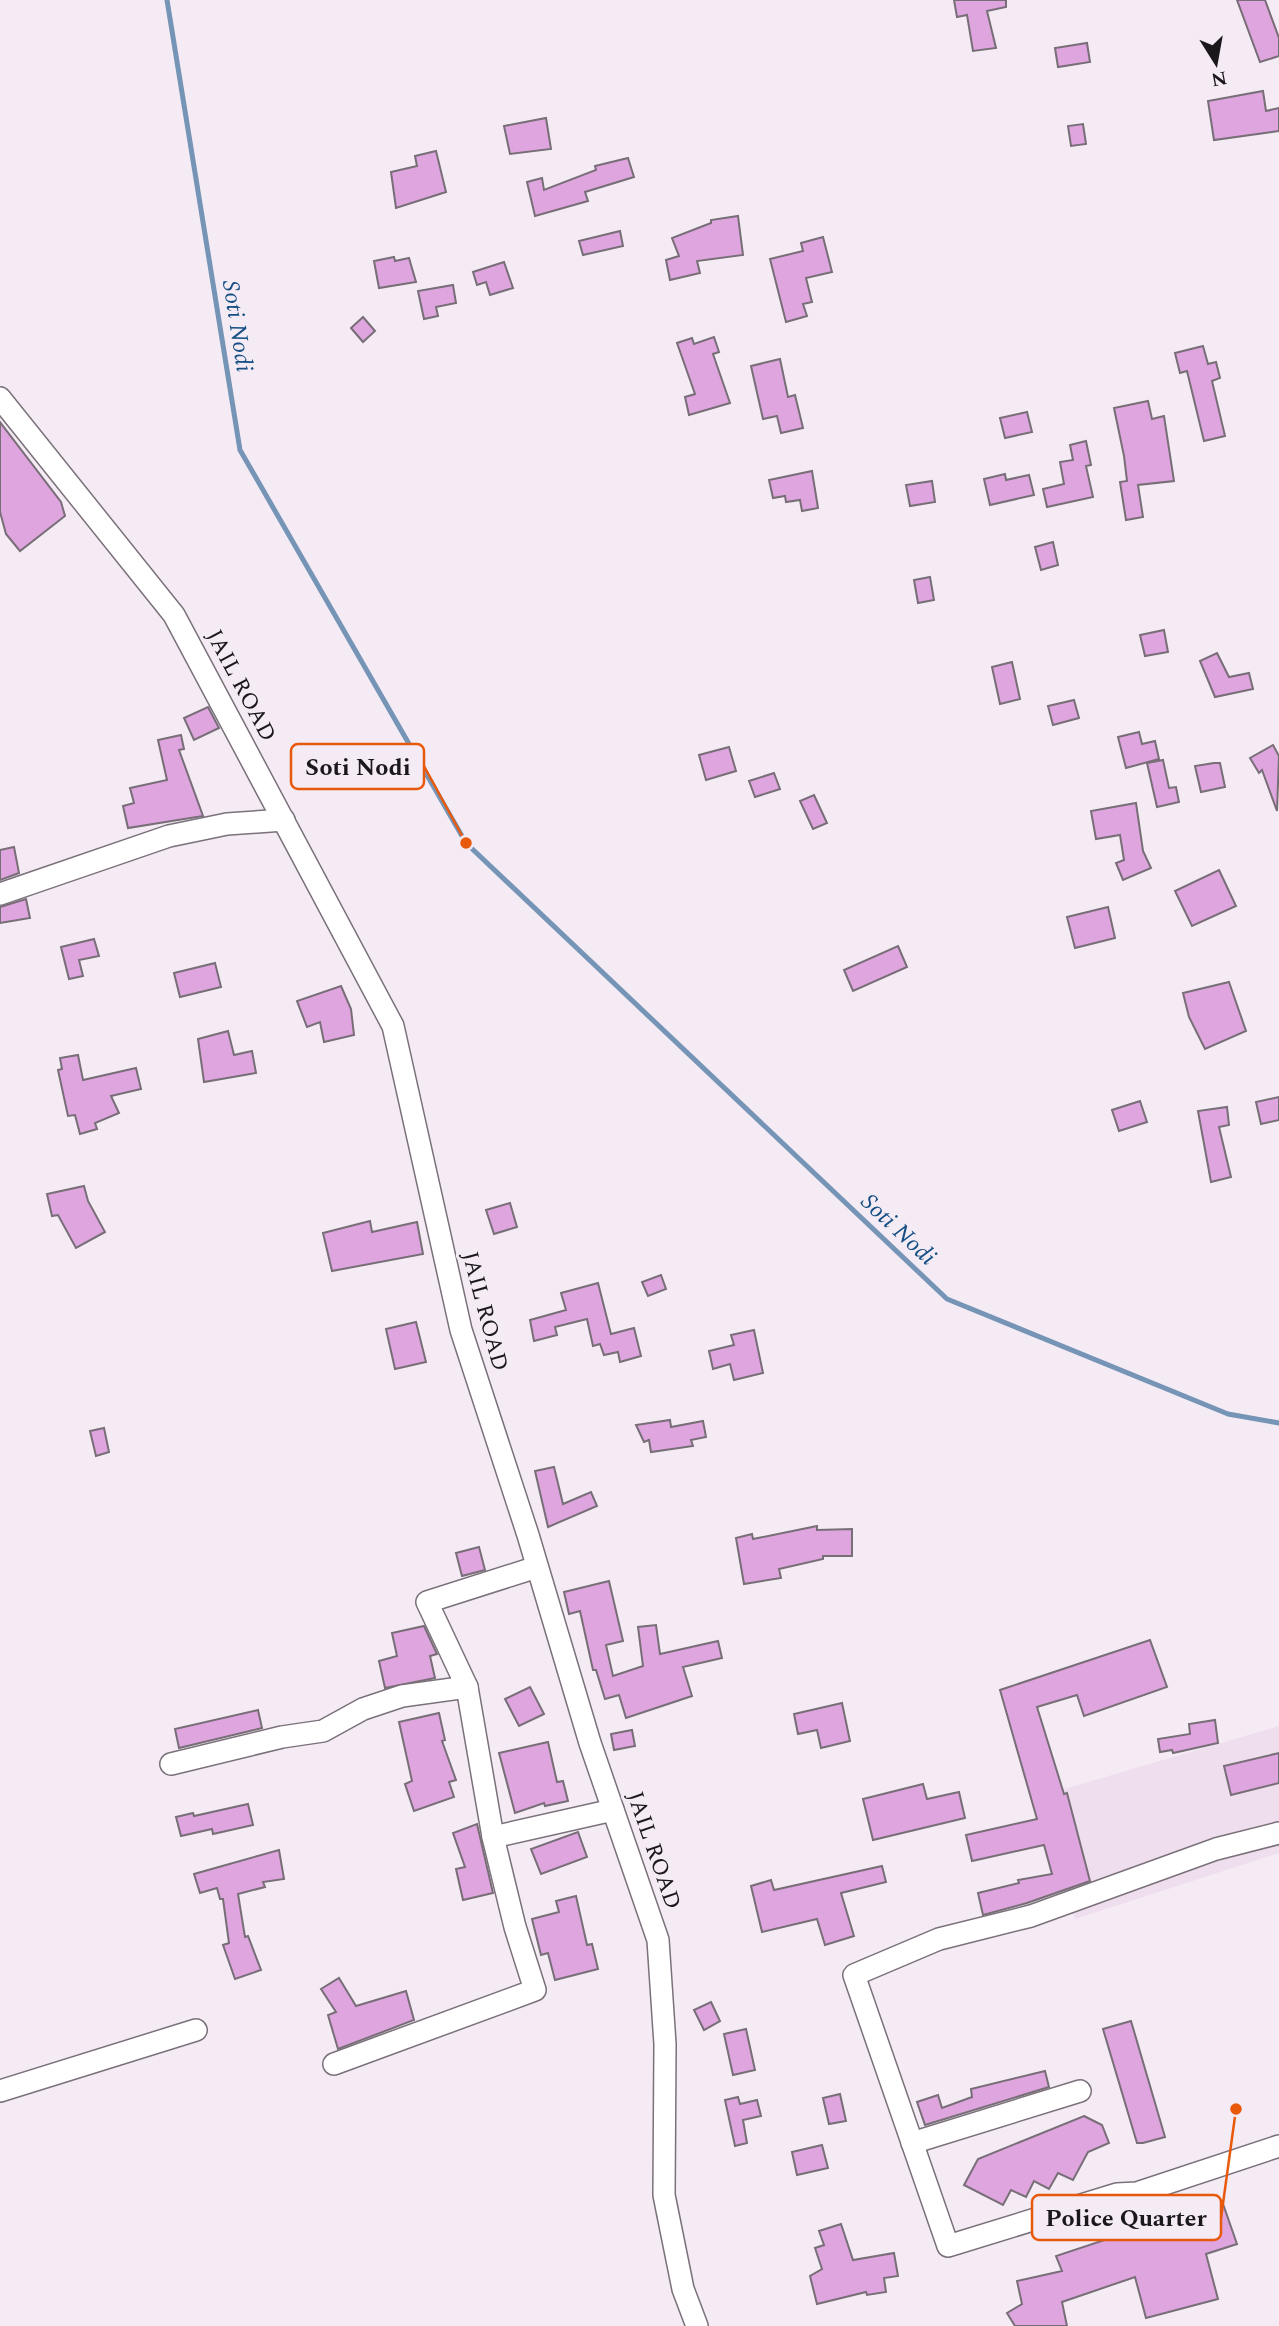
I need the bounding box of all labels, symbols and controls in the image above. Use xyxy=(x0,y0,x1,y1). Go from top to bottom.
north arrow xyxy=(1181,28,1251,98)
text: N xyxy=(1209,63,1229,94)
water label: Soti Nodi xyxy=(212,278,262,375)
street label: JAIL ROAD xyxy=(196,623,285,748)
callout: Soti Nodi xyxy=(291,744,424,789)
text: Soti Nodi xyxy=(305,750,411,786)
water label: Soti Nodi xyxy=(852,1185,944,1275)
street label: JAIL ROAD xyxy=(452,1248,517,1375)
street label: JAIL ROAD xyxy=(617,1787,690,1914)
callout: Police Quarter xyxy=(1032,2195,1221,2240)
text: Police Quarter xyxy=(1045,2201,1207,2237)

